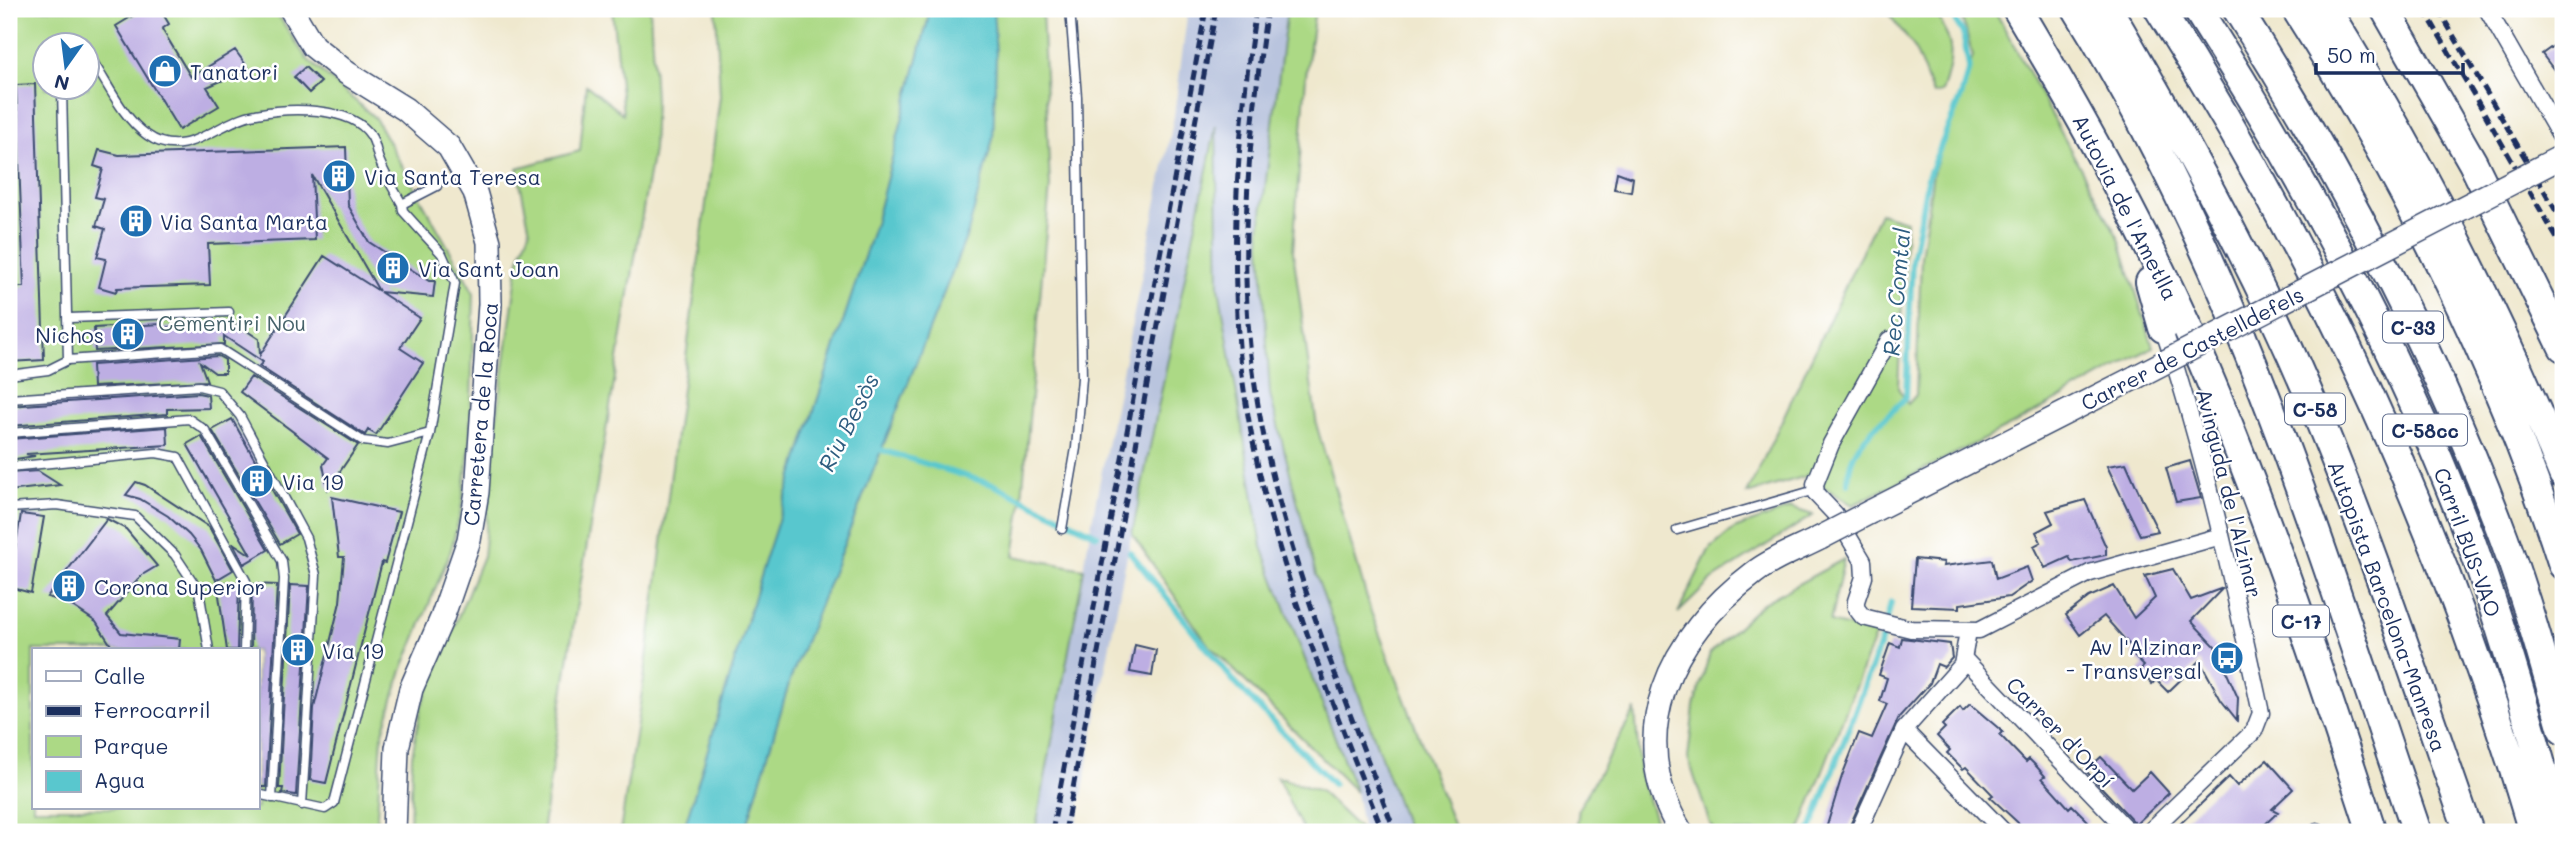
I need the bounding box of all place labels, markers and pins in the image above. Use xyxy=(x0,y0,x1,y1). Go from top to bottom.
shop icon: Tanatori xyxy=(146,52,184,90)
place label: Tanatori xyxy=(190,58,278,85)
building icon: Via Santa Teresa xyxy=(320,157,358,195)
place label: Via Santa Teresa xyxy=(364,163,541,190)
building icon: Via Santa Marta xyxy=(117,202,155,240)
place label: Via Santa Marta xyxy=(160,208,328,235)
building icon: Via Sant Joan xyxy=(374,249,412,287)
place label: Via Sant Joan xyxy=(418,255,559,282)
building icon: Nichos xyxy=(109,315,147,353)
place label: Nichos xyxy=(35,321,104,348)
building icon: Via 19 xyxy=(238,462,276,500)
place label: Via 19 xyxy=(282,468,344,495)
building icon: Corona Superior xyxy=(50,567,88,605)
place label: Corona Superior xyxy=(94,573,265,600)
building icon: Vía 19 xyxy=(279,631,317,669)
place label: Av l'Alzinar - Transversal xyxy=(2066,633,2202,684)
place label: Vía 19 xyxy=(322,637,384,664)
bus stop icon: Av l'Alzinar - Transversal xyxy=(2208,639,2246,677)

